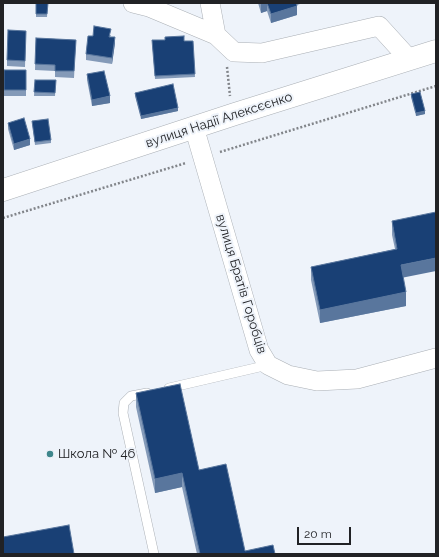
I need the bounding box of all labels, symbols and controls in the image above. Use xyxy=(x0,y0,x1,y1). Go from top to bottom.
street label: вулиця Надії Алексєєнко xyxy=(144,89,294,151)
street label: вулиця Братів Горобців xyxy=(212,212,270,356)
place label: Школа № 46 xyxy=(58,446,135,462)
marker: Школа № 46 xyxy=(45,449,55,459)
scale bar xyxy=(299,519,353,545)
text: 20 m xyxy=(304,527,332,541)

